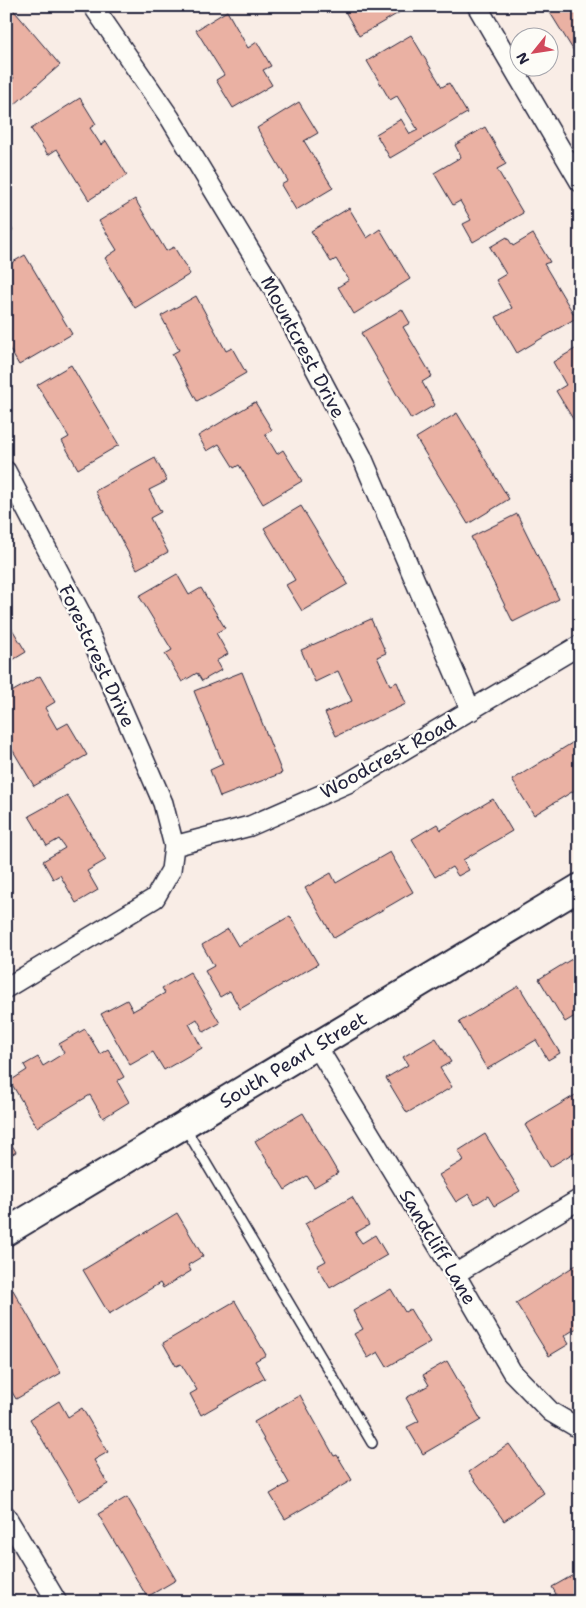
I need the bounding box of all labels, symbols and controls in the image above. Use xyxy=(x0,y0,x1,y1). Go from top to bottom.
north arrow xyxy=(508,28,558,78)
text: N xyxy=(512,49,533,68)
street label: Mountcrest Drive xyxy=(255,272,351,422)
street label: Forestcrest Drive xyxy=(53,581,141,731)
street label: Woodcrest Road xyxy=(316,709,460,805)
street label: South Pearl Street xyxy=(215,1006,371,1114)
street label: Sandcliff Lane xyxy=(394,1185,482,1309)

